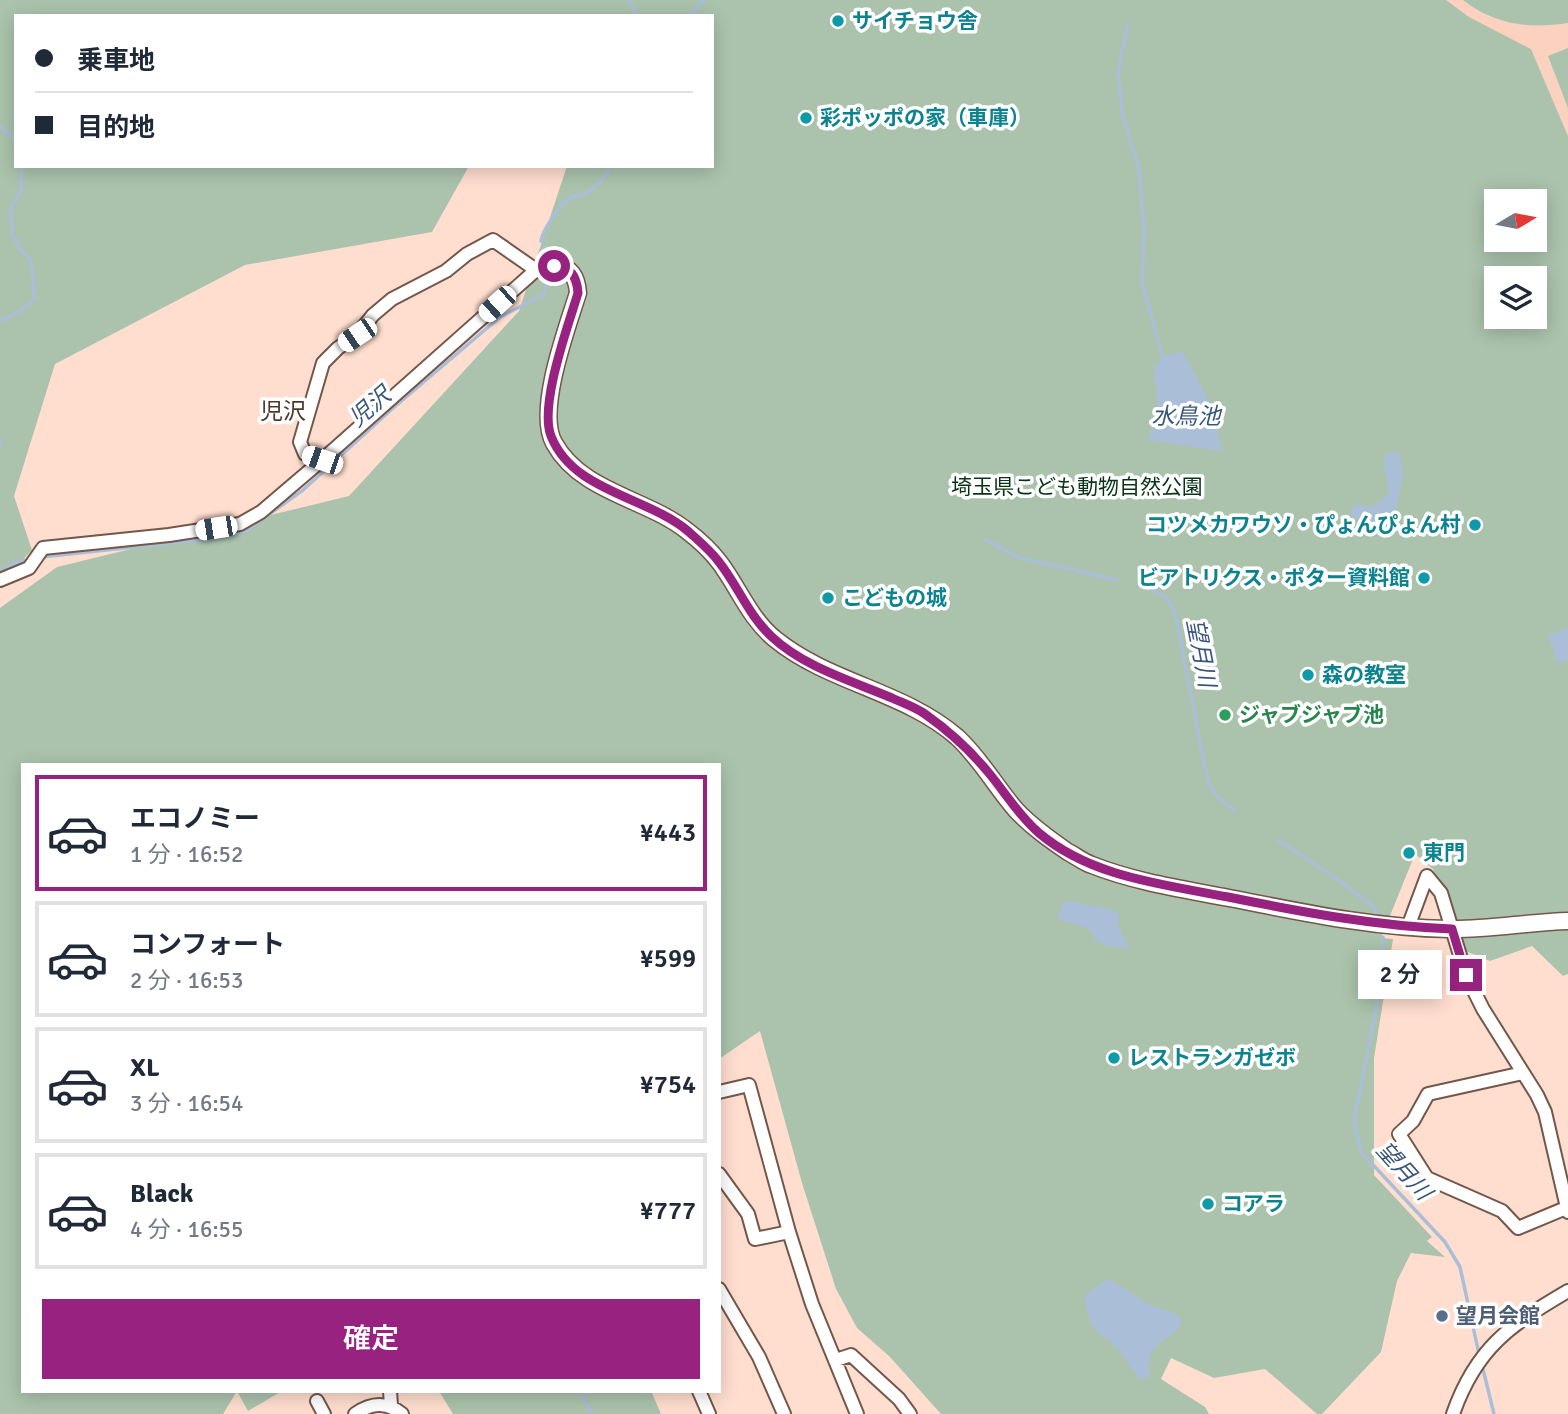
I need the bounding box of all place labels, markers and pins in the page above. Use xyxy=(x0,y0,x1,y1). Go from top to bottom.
place label: サイチョウ舎 xyxy=(852,8,978,34)
marker: サイチョウ舎 xyxy=(830,13,846,29)
place label: 彩ポッポの家（車庫） xyxy=(820,105,1030,131)
marker: 彩ポッポの家（車庫） xyxy=(798,110,814,126)
place label: コツメカワウソ・ぴょんぴょん村 xyxy=(1146,512,1461,538)
marker: コツメカワウソ・ぴょんぴょん村 xyxy=(1467,517,1483,533)
place label: ビアトリクス・ポター資料館 xyxy=(1138,565,1410,591)
marker: ビアトリクス・ポター資料館 xyxy=(1416,570,1432,586)
place label: こどもの城 xyxy=(842,585,947,611)
marker: こどもの城 xyxy=(820,590,836,606)
place label: 森の教室 xyxy=(1322,662,1406,688)
marker: 森の教室 xyxy=(1300,667,1316,683)
place label: ジャブジャブ池 xyxy=(1239,702,1384,728)
marker: ジャブジャブ池 xyxy=(1217,707,1233,723)
place label: 東門 xyxy=(1423,840,1465,866)
marker: 東門 xyxy=(1401,845,1417,861)
place label: レストランガゼボ xyxy=(1128,1045,1296,1071)
marker: レストランガゼボ xyxy=(1106,1050,1122,1066)
place label: コアラ xyxy=(1222,1191,1285,1217)
marker: コアラ xyxy=(1200,1196,1216,1212)
place label: 望月会館 xyxy=(1456,1303,1540,1329)
marker: 望月会館 xyxy=(1434,1308,1450,1324)

